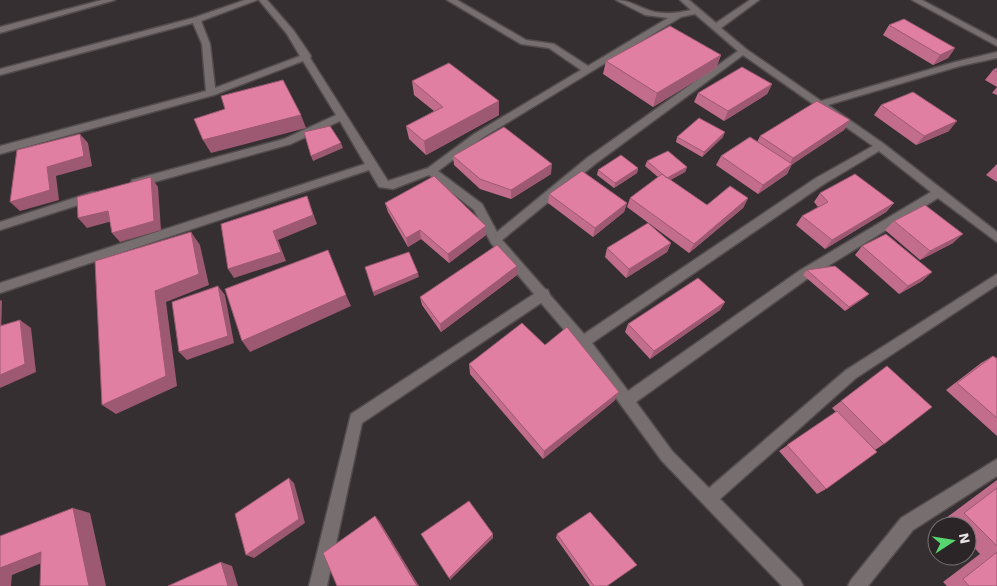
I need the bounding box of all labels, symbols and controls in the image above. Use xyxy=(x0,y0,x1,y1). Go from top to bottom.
north arrow xyxy=(927,516,977,566)
text: N xyxy=(956,532,974,545)

